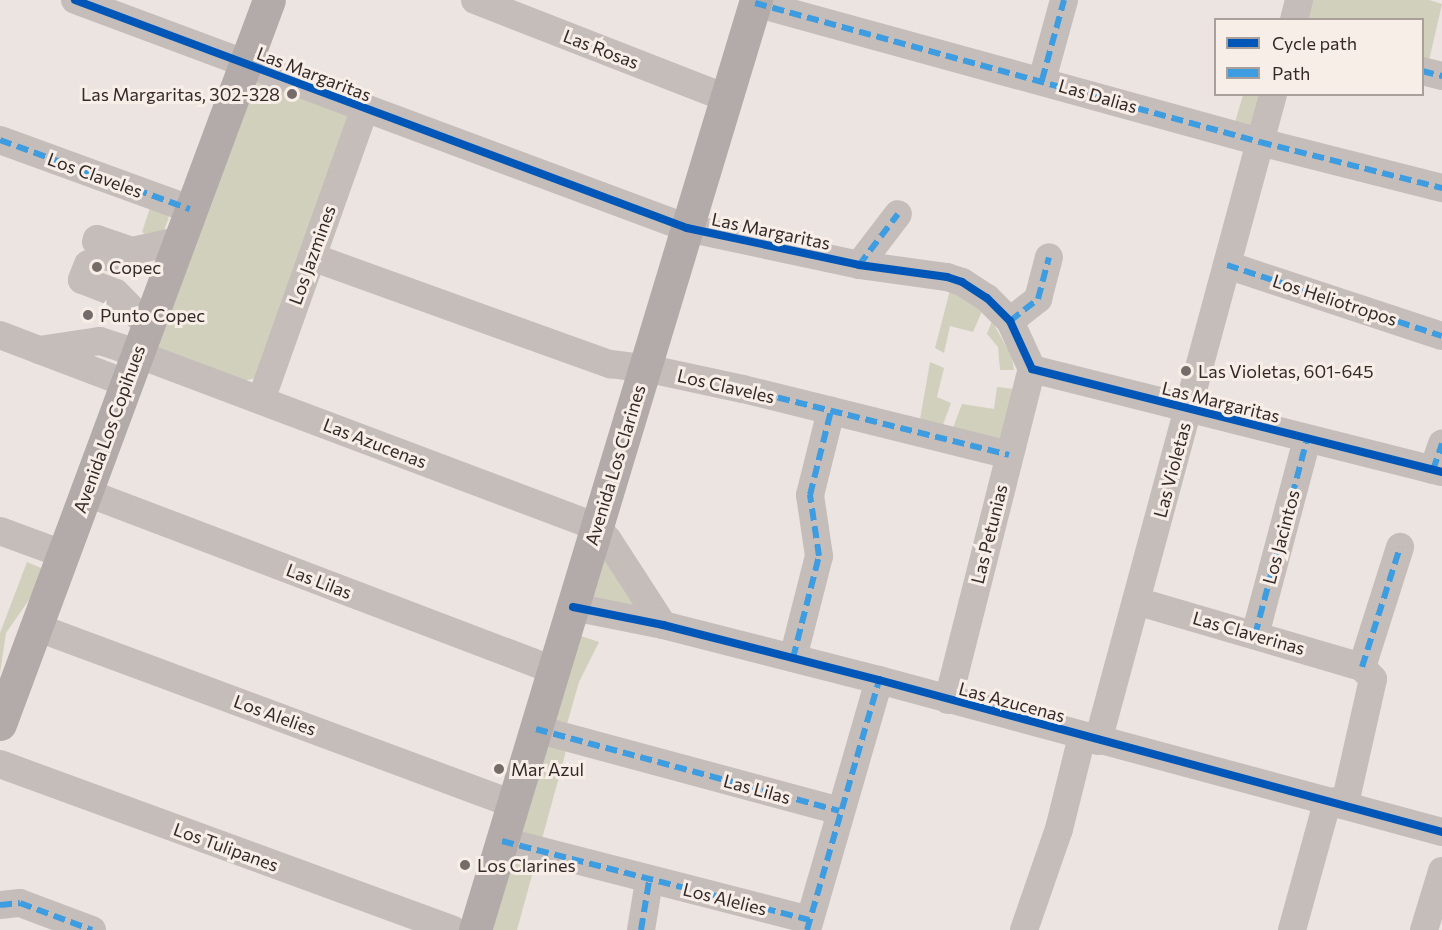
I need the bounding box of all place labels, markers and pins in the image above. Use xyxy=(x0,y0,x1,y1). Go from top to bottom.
place label: Las Margaritas, 302-328 xyxy=(81,83,280,105)
marker: Las Margaritas, 302-328 xyxy=(285,87,299,101)
place label: Copec xyxy=(109,256,161,278)
marker: Copec xyxy=(90,260,104,274)
place label: Punto Copec xyxy=(100,304,205,326)
marker: Punto Copec xyxy=(81,308,95,322)
place label: Las Violetas, 601-645 xyxy=(1198,360,1374,382)
marker: Las Violetas, 601-645 xyxy=(1179,364,1193,378)
place label: Mar Azul xyxy=(511,758,584,780)
marker: Mar Azul xyxy=(492,762,506,776)
place label: Los Clarines xyxy=(477,854,576,876)
marker: Los Clarines xyxy=(458,858,472,872)

